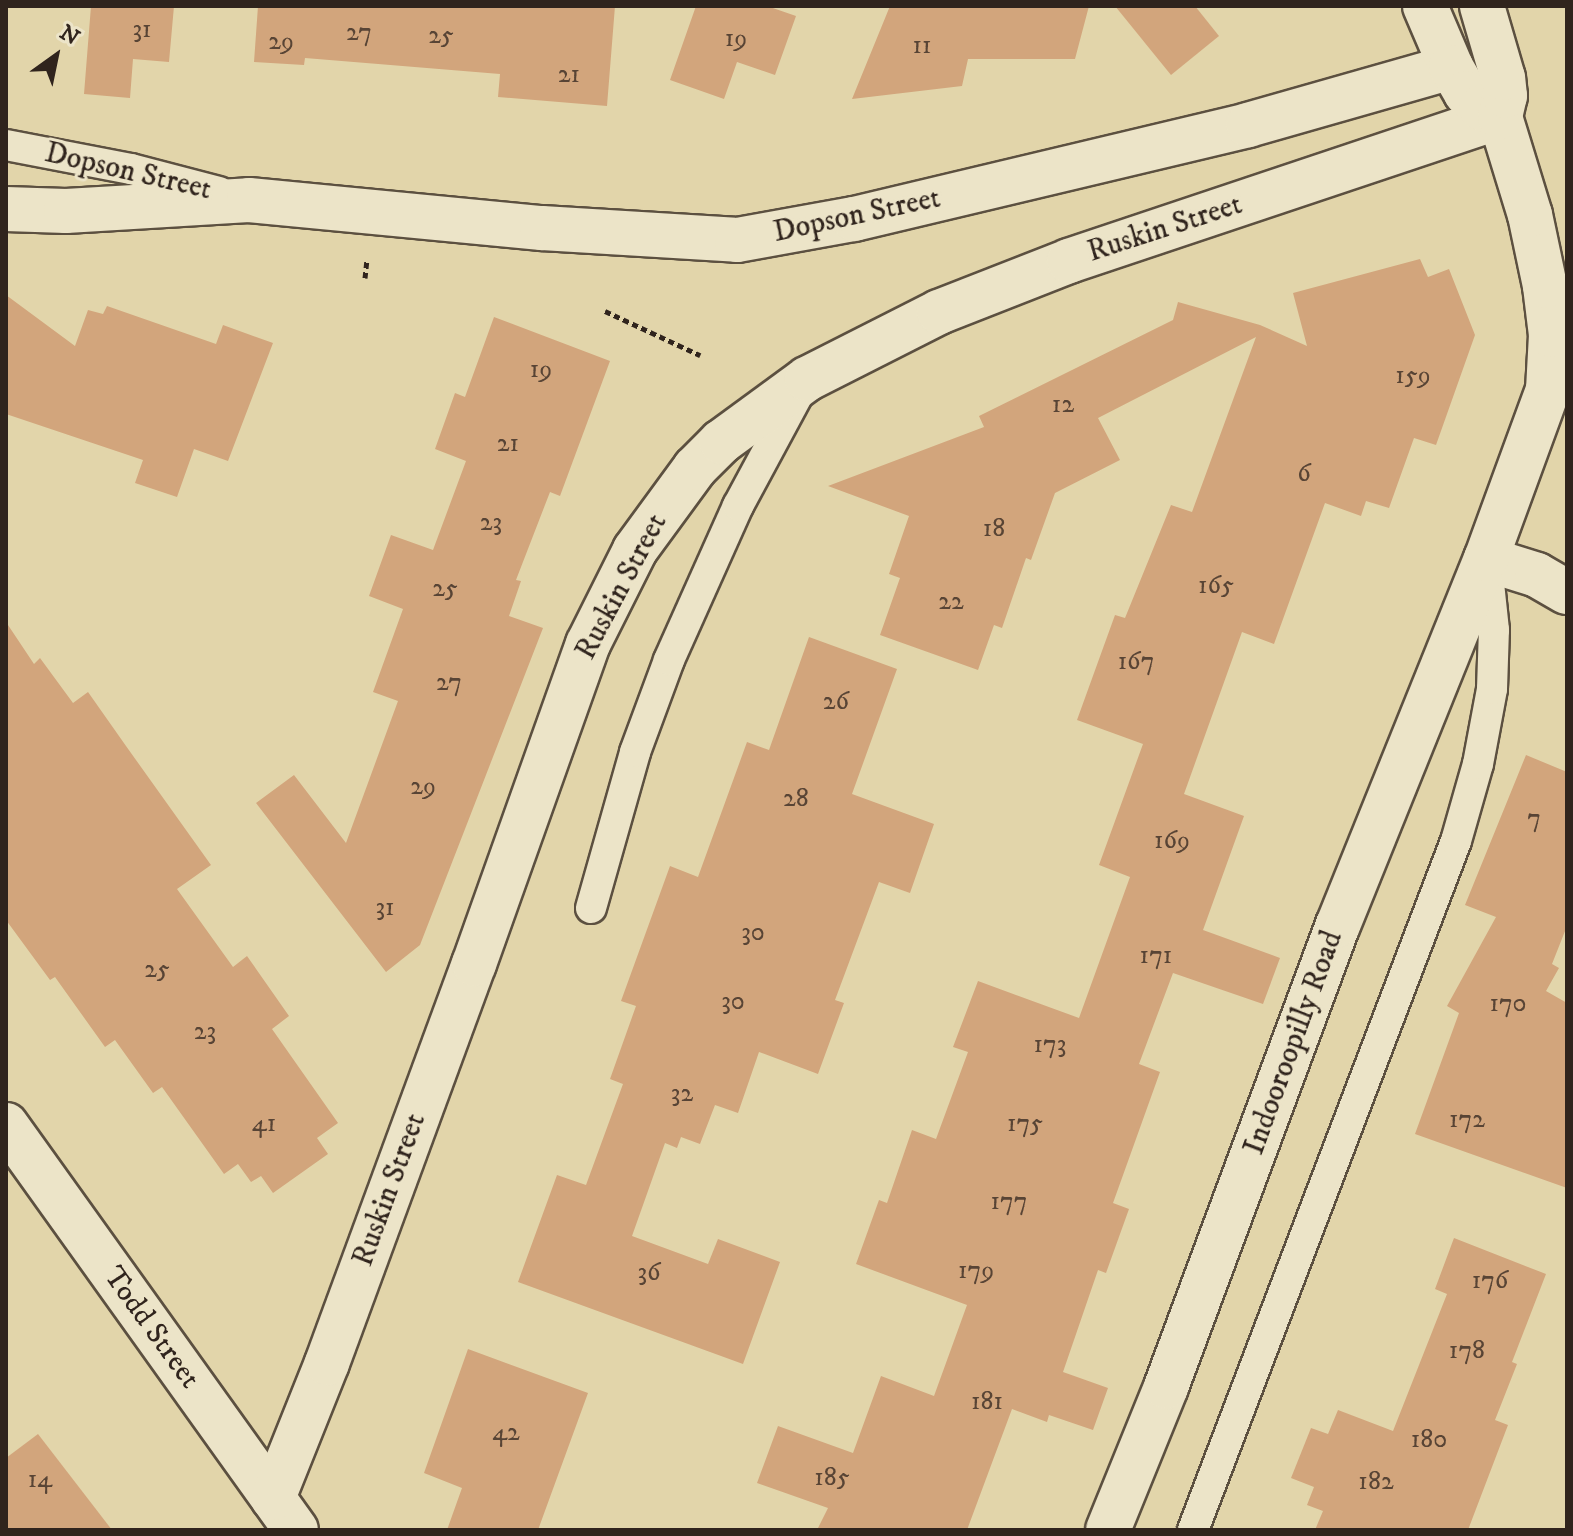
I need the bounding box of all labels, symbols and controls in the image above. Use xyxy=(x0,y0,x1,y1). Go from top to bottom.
house number: 31 xyxy=(132,14,152,46)
north arrow xyxy=(16,16,96,96)
house number: 27 xyxy=(346,17,372,49)
text: N xyxy=(54,19,84,52)
house number: 25 xyxy=(428,20,454,52)
house number: 19 xyxy=(725,23,747,55)
house number: 29 xyxy=(268,26,294,58)
house number: 11 xyxy=(912,30,932,62)
house number: 21 xyxy=(558,59,580,91)
street label: Dopson Street xyxy=(41,135,215,209)
street label: Dopson Street xyxy=(770,181,944,251)
street label: Ruskin Street xyxy=(1083,187,1247,271)
house number: 19 xyxy=(530,354,552,386)
house number: 159 xyxy=(1395,360,1431,392)
house number: 12 xyxy=(1052,389,1074,421)
house number: 21 xyxy=(497,428,519,460)
house number: 6 xyxy=(1297,458,1311,490)
house number: 23 xyxy=(480,507,502,539)
street label: Ruskin Street xyxy=(569,508,675,666)
house number: 18 xyxy=(983,513,1005,545)
house number: 165 xyxy=(1198,570,1234,602)
house number: 25 xyxy=(432,573,458,605)
house number: 22 xyxy=(938,586,964,618)
house number: 167 xyxy=(1118,646,1154,678)
house number: 27 xyxy=(436,667,462,699)
house number: 26 xyxy=(823,686,849,718)
house number: 29 xyxy=(410,771,436,803)
house number: 28 xyxy=(783,783,809,815)
house number: 7 xyxy=(1527,803,1541,835)
house number: 169 xyxy=(1154,825,1190,857)
house number: 31 xyxy=(375,892,395,924)
house number: 30 xyxy=(741,917,765,949)
street label: Indooroopilly Road xyxy=(1237,926,1351,1160)
house number: 171 xyxy=(1140,940,1172,972)
house number: 25 xyxy=(144,954,170,986)
house number: 30 xyxy=(721,986,745,1018)
house number: 170 xyxy=(1489,988,1527,1020)
house number: 23 xyxy=(194,1016,216,1048)
house number: 173 xyxy=(1034,1029,1066,1061)
house number: 32 xyxy=(671,1078,693,1110)
house number: 172 xyxy=(1449,1104,1485,1136)
house number: 41 xyxy=(252,1108,276,1140)
house number: 175 xyxy=(1007,1108,1043,1140)
street label: Ruskin Street xyxy=(346,1109,434,1271)
house number: 177 xyxy=(991,1186,1027,1218)
house number: 179 xyxy=(958,1255,994,1287)
house number: 36 xyxy=(637,1257,661,1289)
street label: Todd Street xyxy=(95,1260,207,1396)
house number: 176 xyxy=(1472,1265,1508,1297)
house number: 178 xyxy=(1449,1335,1485,1367)
house number: 181 xyxy=(971,1386,1003,1418)
house number: 42 xyxy=(492,1417,520,1449)
house number: 180 xyxy=(1411,1424,1447,1456)
house number: 185 xyxy=(814,1462,850,1494)
house number: 14 xyxy=(28,1464,52,1496)
house number: 182 xyxy=(1358,1466,1394,1498)

